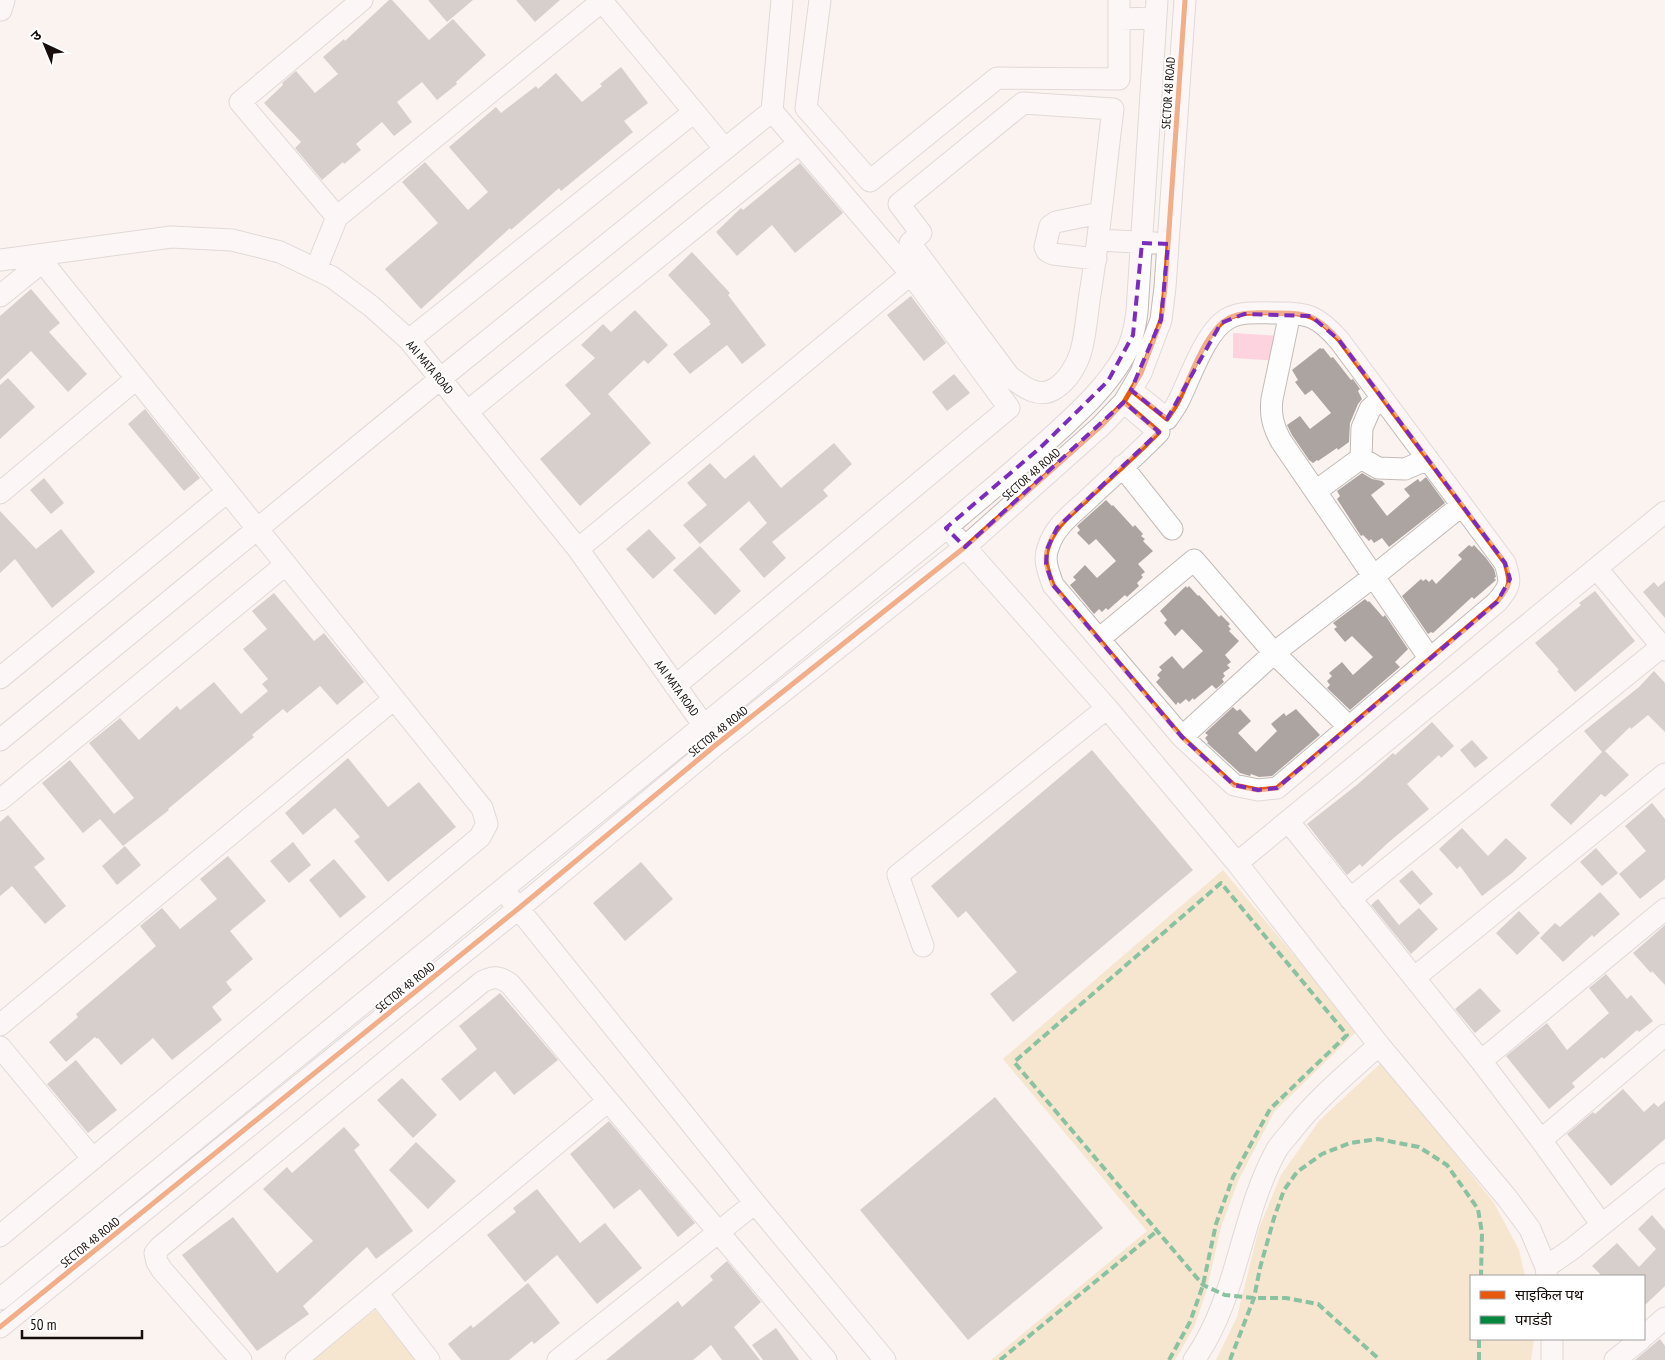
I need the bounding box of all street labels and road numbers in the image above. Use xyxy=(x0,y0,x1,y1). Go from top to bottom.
street label: SECTOR 48 ROAD xyxy=(1158,56,1178,130)
street label: AAI MATA ROAD xyxy=(403,337,457,397)
street label: SECTOR 48 ROAD xyxy=(999,445,1063,503)
street label: AAI MATA ROAD xyxy=(652,657,702,719)
street label: SECTOR 48 ROAD xyxy=(685,702,751,760)
street label: SECTOR 48 ROAD xyxy=(372,958,438,1016)
street label: SECTOR 48 ROAD xyxy=(57,1213,123,1271)

